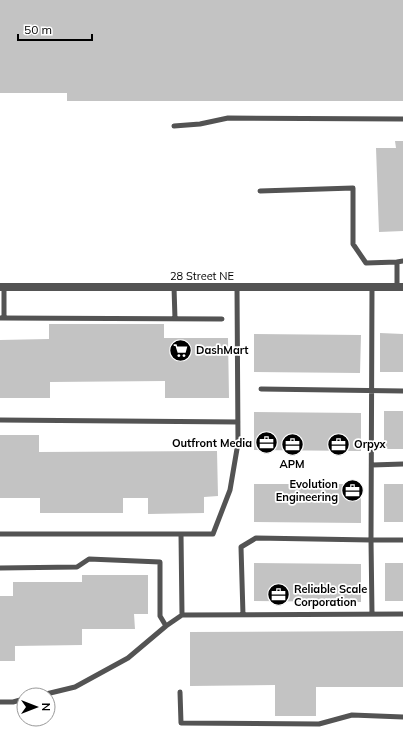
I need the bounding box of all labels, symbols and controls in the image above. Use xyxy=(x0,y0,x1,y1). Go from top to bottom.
scale bar xyxy=(18,16,92,42)
text: 50 m xyxy=(24,22,52,37)
street label: 28 Street NE xyxy=(170,269,234,283)
supermarket icon: DashMart xyxy=(167,337,193,363)
place label: DashMart xyxy=(196,343,249,357)
office icon: Outfront Media xyxy=(254,430,280,456)
office icon: APM xyxy=(279,431,305,457)
office icon: Orpyx xyxy=(326,431,352,457)
place label: Outfront Media xyxy=(172,436,252,450)
place label: Orpyx xyxy=(354,437,387,451)
place label: APM xyxy=(279,457,305,471)
place label: Evolution Engineering xyxy=(276,477,338,504)
office icon: Evolution Engineering xyxy=(340,477,366,503)
office icon: Reliable Scale Corporation xyxy=(265,582,291,608)
place label: Reliable Scale Corporation xyxy=(294,582,367,609)
north arrow xyxy=(16,687,56,727)
text: N xyxy=(39,703,53,711)

